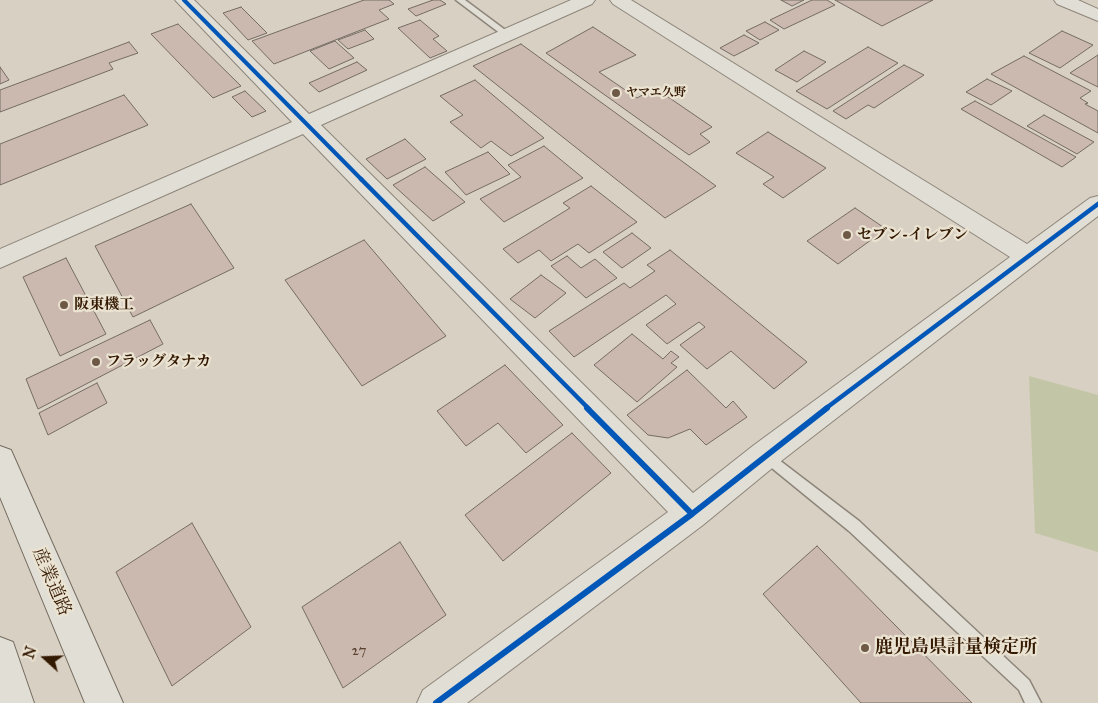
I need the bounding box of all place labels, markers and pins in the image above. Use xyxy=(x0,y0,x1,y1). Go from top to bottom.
place label: ヤマエ久野 xyxy=(626,86,686,100)
marker: ヤマエ久野 xyxy=(610,87,622,99)
place label: セブン-イレブン xyxy=(857,226,968,244)
marker: セブン-イレブン xyxy=(841,229,853,241)
place label: 阪東機工 xyxy=(74,296,134,314)
marker: 阪東機工 xyxy=(58,299,70,311)
place label: フラッグタナカ xyxy=(106,353,211,371)
marker: フラッグタナカ xyxy=(90,356,102,368)
place label: 鹿児島県計量検定所 xyxy=(875,637,1037,659)
marker: 鹿児島県計量検定所 xyxy=(859,642,871,654)

